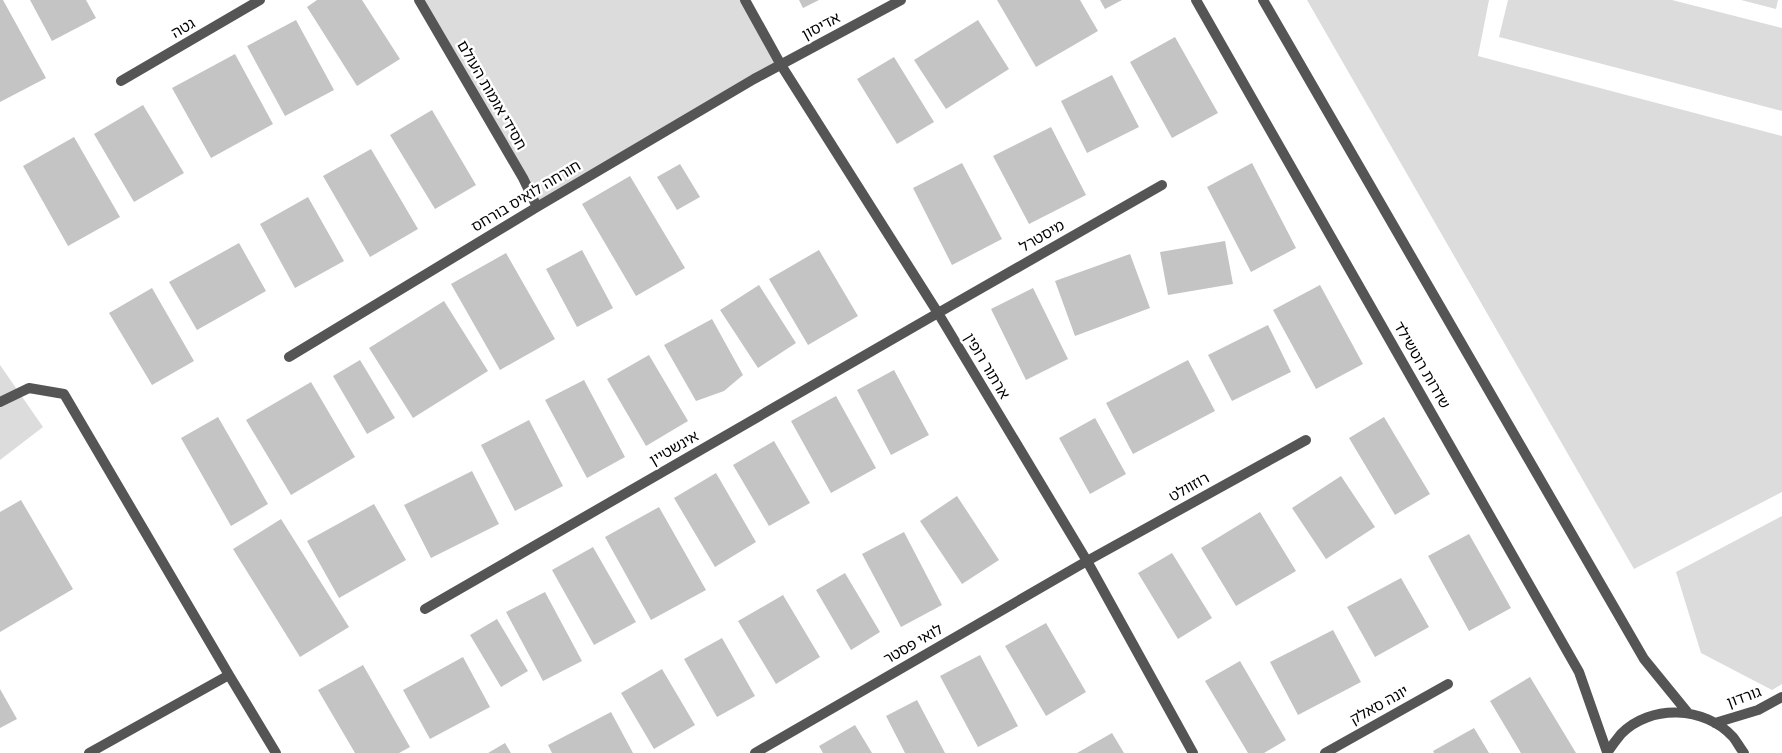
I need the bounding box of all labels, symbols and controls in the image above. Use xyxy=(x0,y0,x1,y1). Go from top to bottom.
street label: אדיסון xyxy=(799,9,844,45)
street label: גטה xyxy=(168,15,199,44)
street label: חסידי אומות העולם xyxy=(452,38,530,154)
street label: חורחה לואיס בורחס xyxy=(469,157,585,237)
street label: מיסטרל xyxy=(1017,217,1069,258)
street label: שדרות רוטשילד xyxy=(1388,319,1453,413)
street label: ארתור רופין xyxy=(959,330,1013,403)
street label: אינשטיין xyxy=(647,428,703,471)
street label: רוזוולט xyxy=(1166,469,1213,507)
street label: לואי פסטר xyxy=(881,621,947,670)
street label: יונה סאלק xyxy=(1347,683,1412,730)
street label: גורדון xyxy=(1725,683,1765,713)

